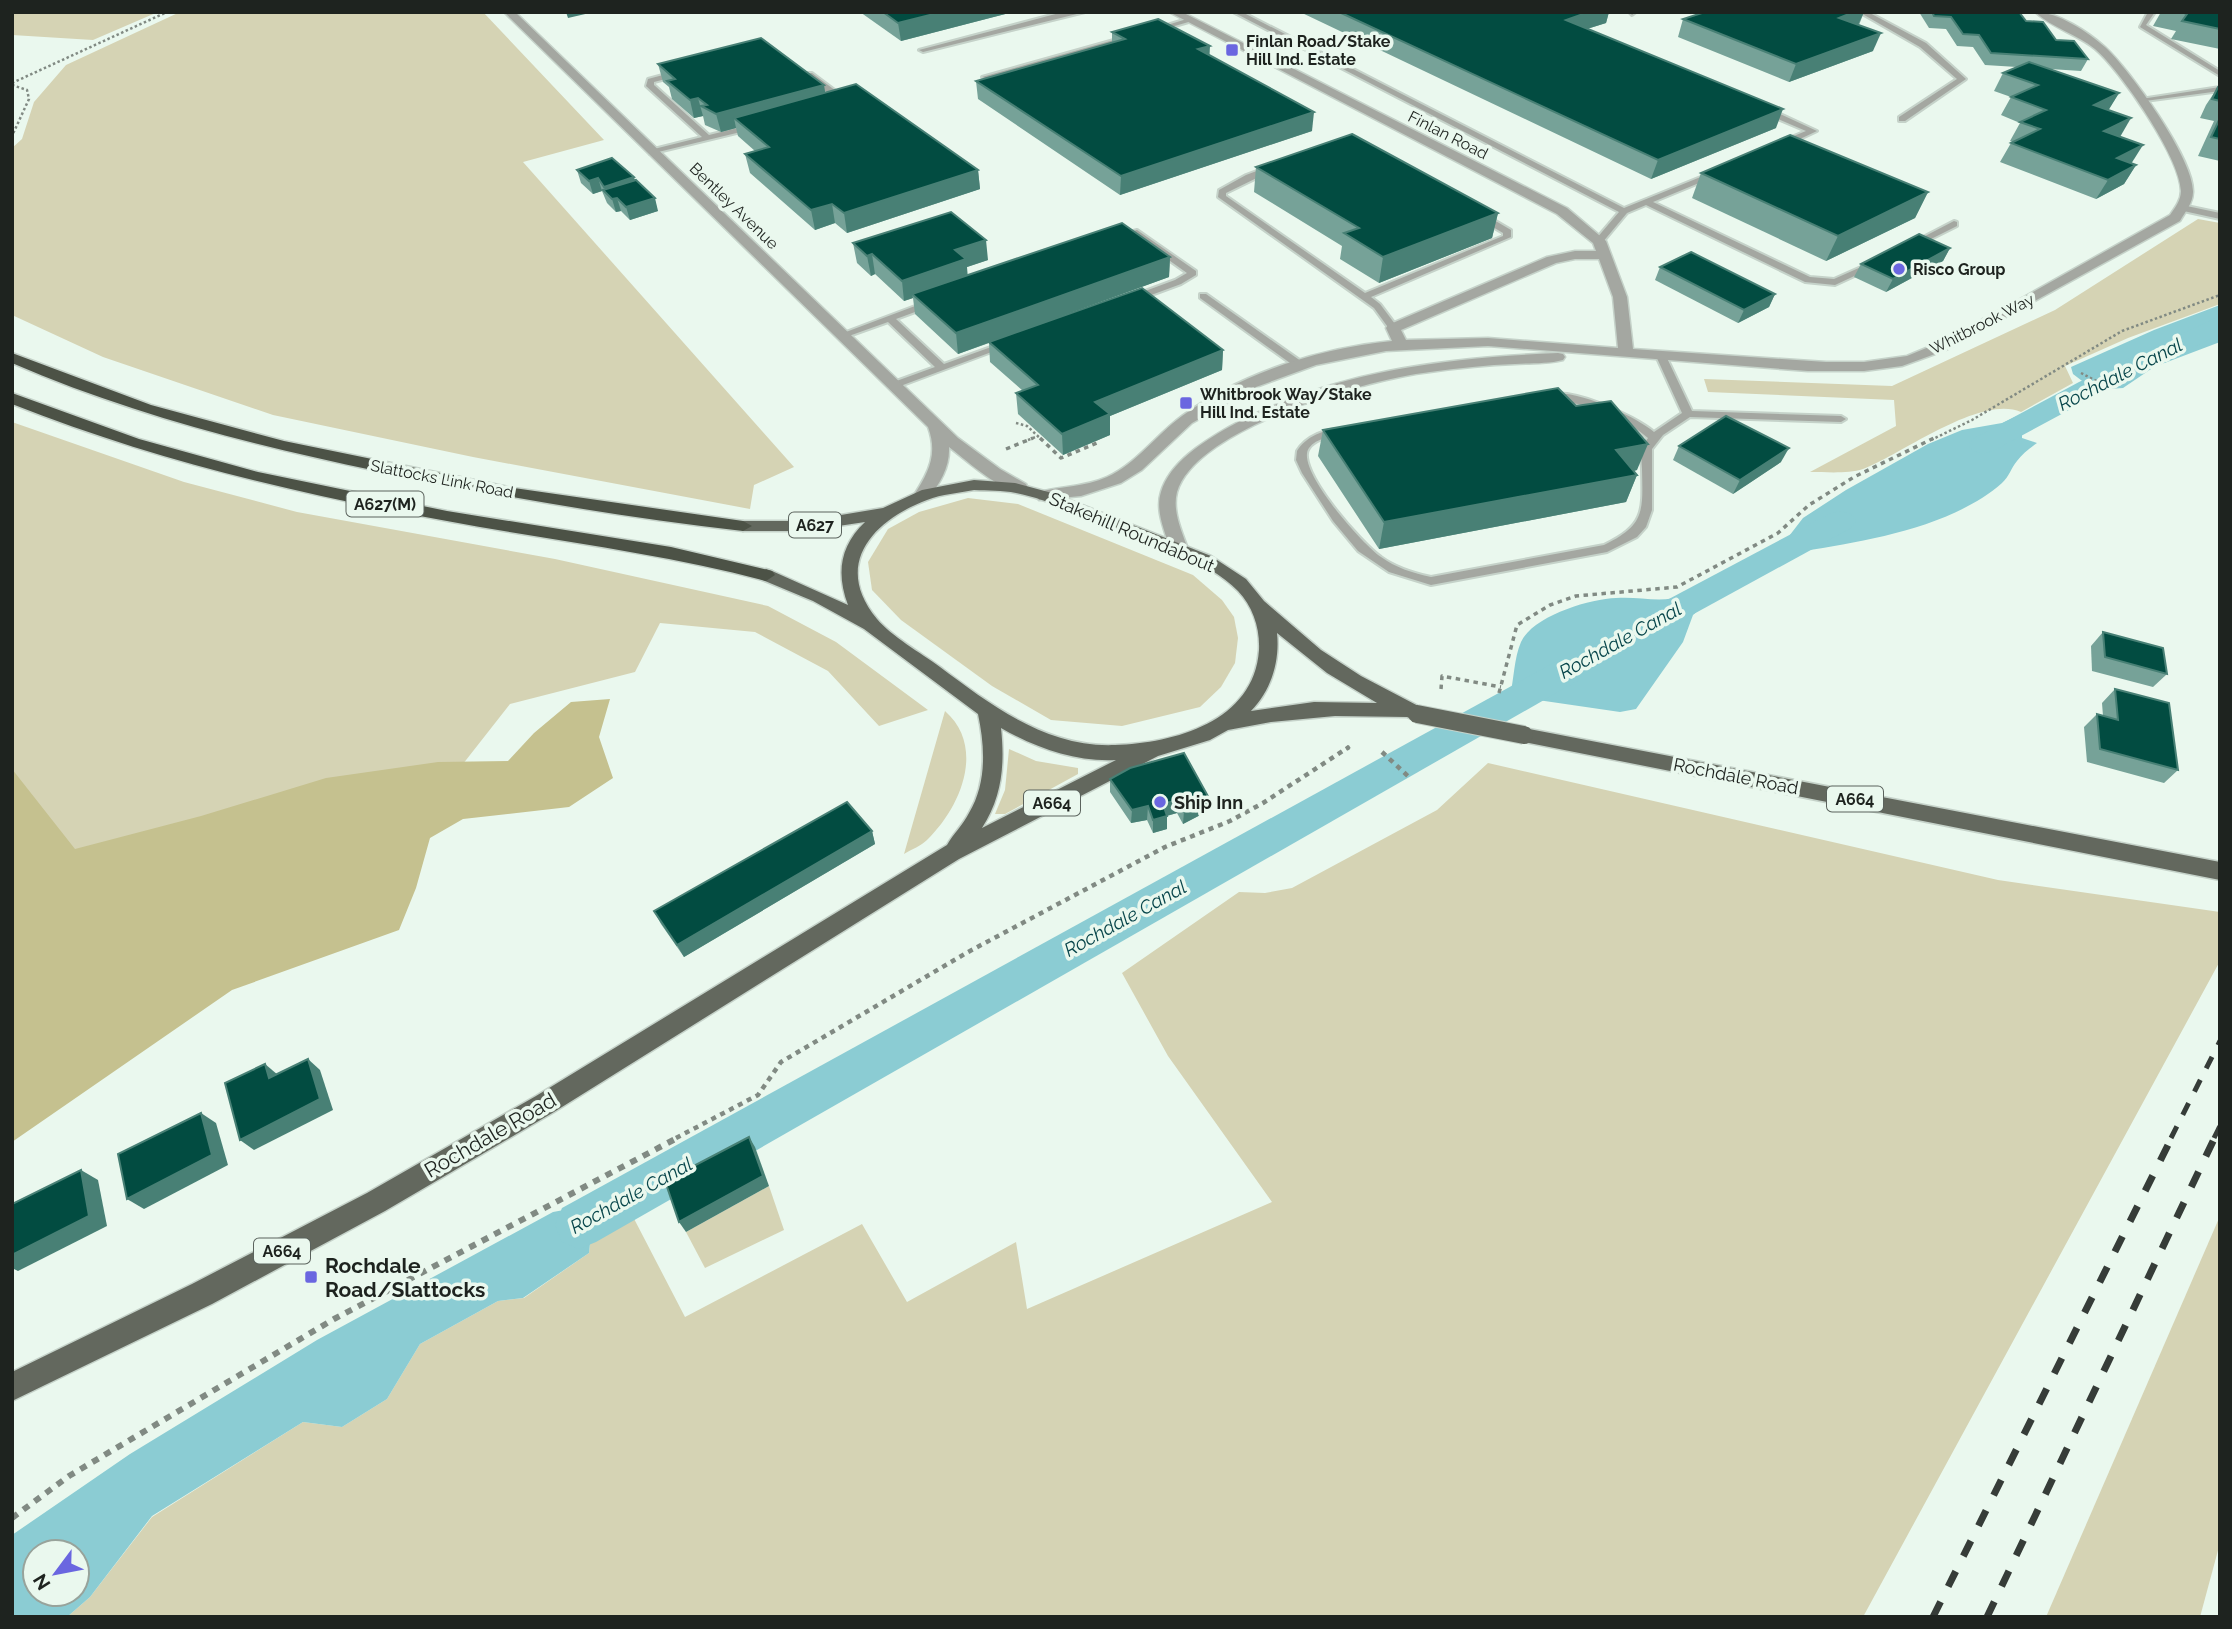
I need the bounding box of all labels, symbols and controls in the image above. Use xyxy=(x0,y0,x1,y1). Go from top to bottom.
place label: Finlan Road/Stake Hill Ind. Estate xyxy=(1246,32,1391,69)
marker: Finlan Road/Stake Hill Ind. Estate xyxy=(1224,42,1240,58)
street label: Finlan Road xyxy=(1405,107,1491,163)
street label: Bentley Avenue xyxy=(686,159,782,253)
place label: Risco Group xyxy=(1913,260,2005,279)
marker: Risco Group xyxy=(1891,261,1907,277)
street label: Whitbrook Way xyxy=(1927,289,2037,358)
water label: Rochdale Canal xyxy=(2054,333,2186,415)
place label: Whitbrook Way/Stake Hill Ind. Estate xyxy=(1200,385,1372,422)
marker: Whitbrook Way/Stake Hill Ind. Estate xyxy=(1178,395,1194,411)
street label: Slattocks Link Road xyxy=(369,456,515,502)
street label: Stakehill Roundabout xyxy=(1046,488,1218,576)
road number: A627(M) xyxy=(346,491,424,516)
road number: A627 xyxy=(789,512,841,538)
water label: Rochdale Canal xyxy=(1555,597,1685,683)
street label: Rochdale Road xyxy=(1672,754,1800,798)
road number: A664 xyxy=(1827,786,1883,812)
road number: A664 xyxy=(1024,790,1080,816)
place label: Ship Inn xyxy=(1174,792,1243,813)
marker: Ship Inn xyxy=(1152,794,1168,810)
water label: Rochdale Canal xyxy=(1060,875,1190,961)
street label: Rochdale Road xyxy=(420,1087,560,1183)
water label: Rochdale Canal xyxy=(566,1152,696,1238)
road number: A664 xyxy=(254,1238,310,1264)
place label: Rochdale Road/Slattocks xyxy=(325,1253,485,1302)
marker: Rochdale Road/Slattocks xyxy=(303,1269,319,1285)
north arrow xyxy=(21,1538,91,1608)
text: N xyxy=(28,1570,55,1594)

